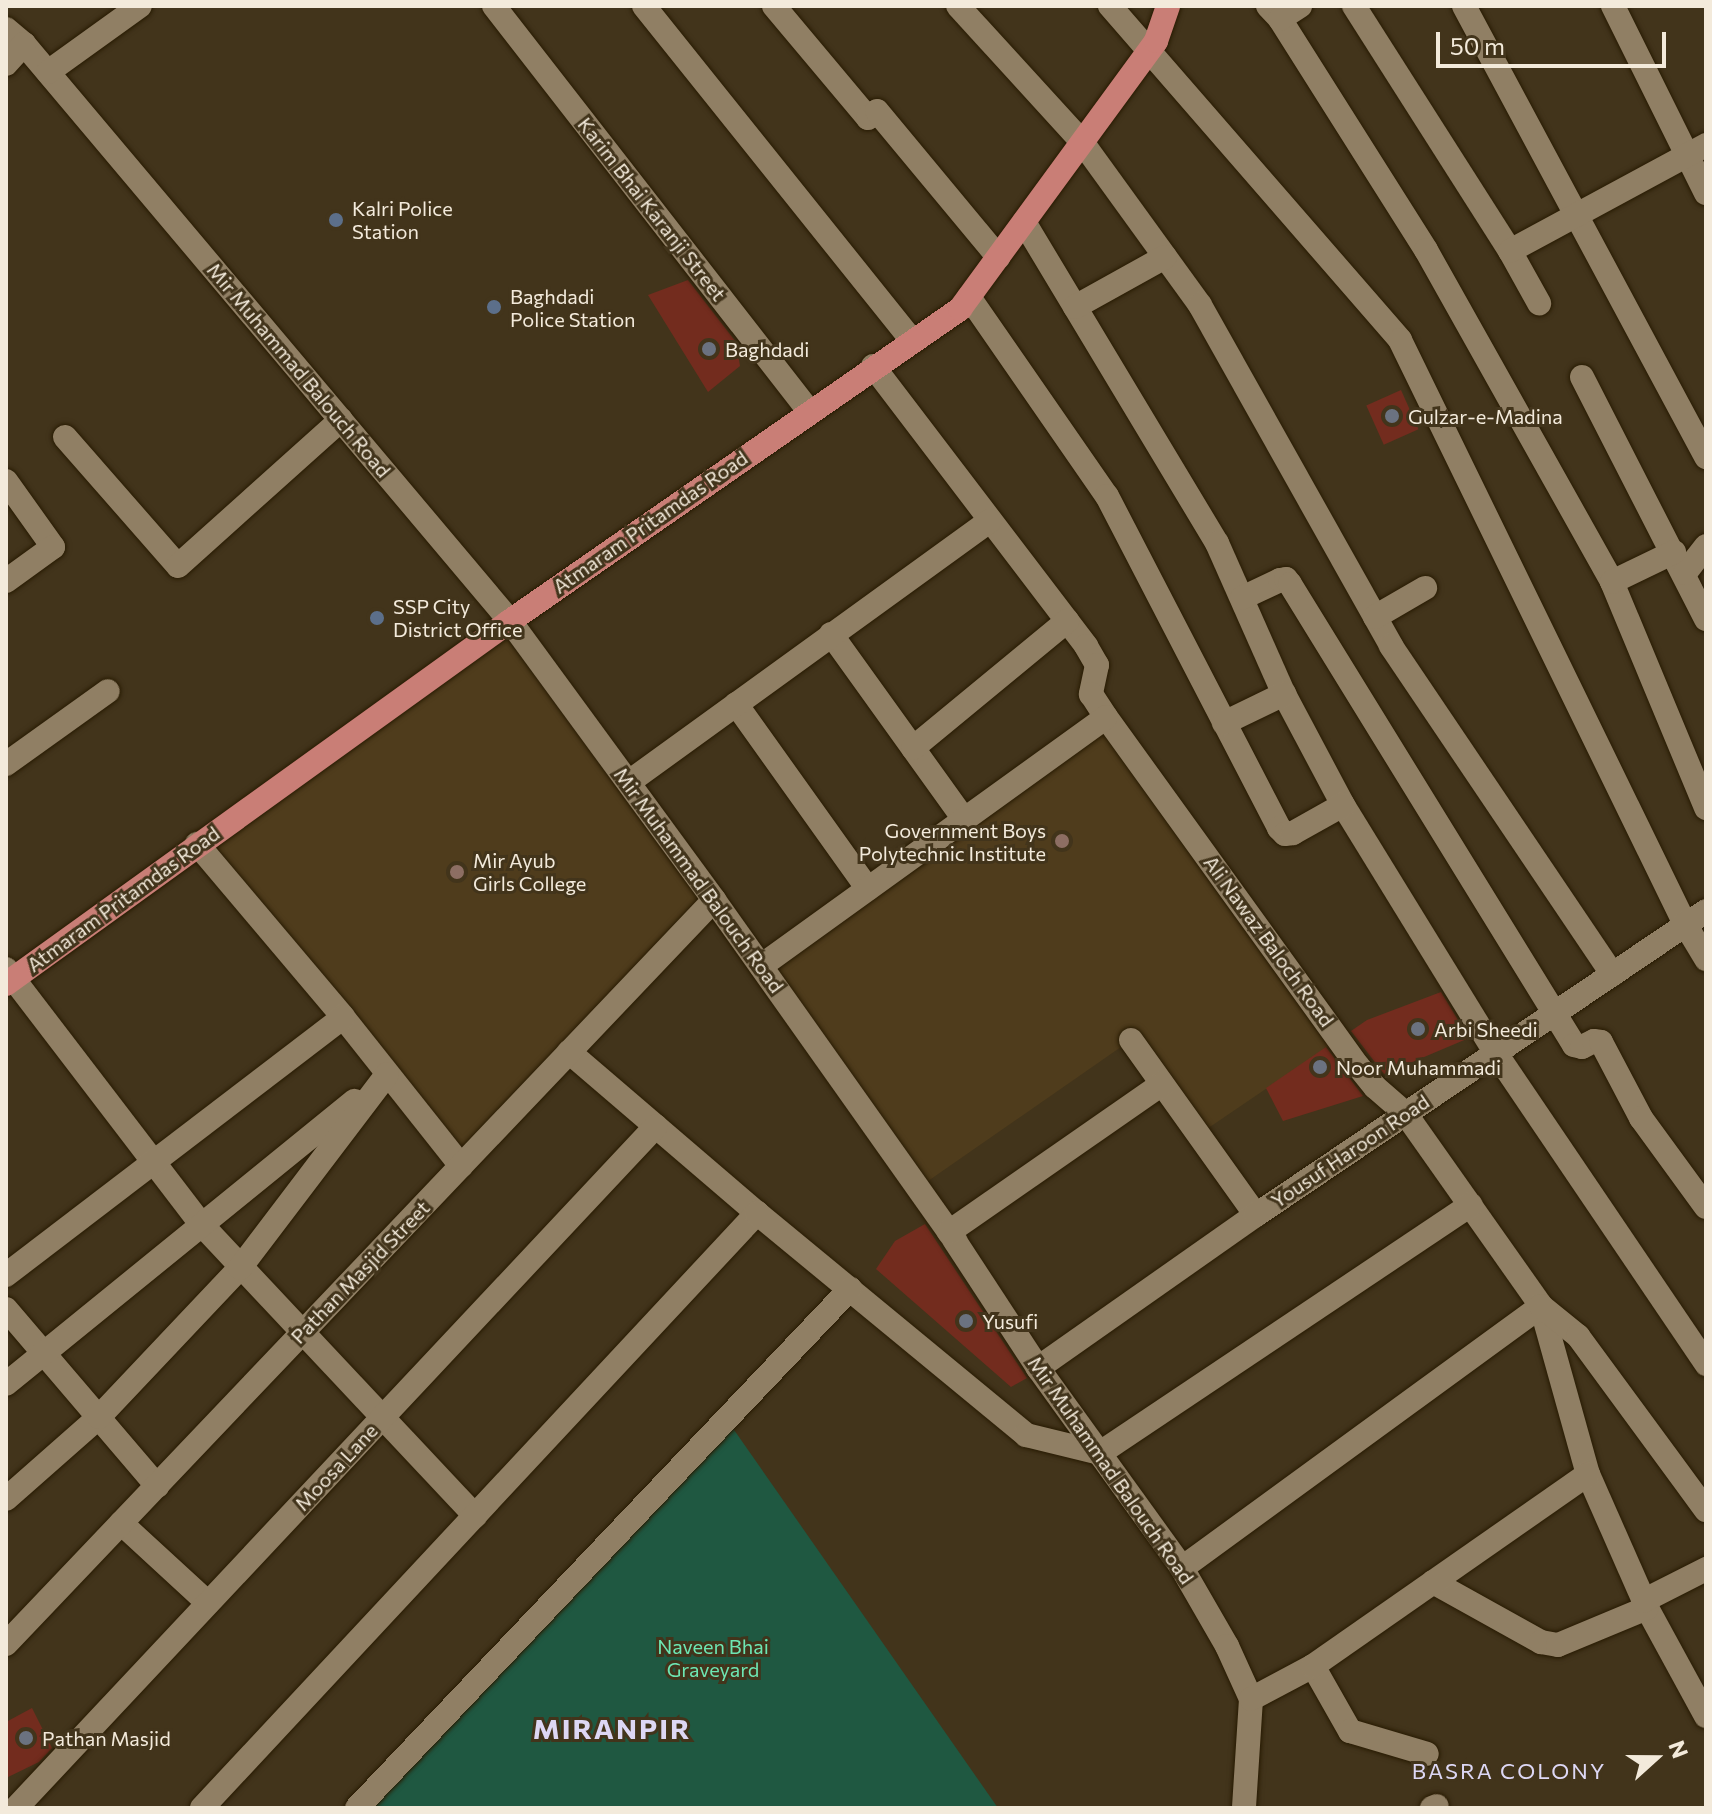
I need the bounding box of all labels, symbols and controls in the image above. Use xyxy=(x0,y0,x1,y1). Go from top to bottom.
scale bar xyxy=(1440,16,1670,66)
text: 50 m xyxy=(1450,31,1505,60)
street label: Karim Bhai Karanji Street xyxy=(573,112,731,306)
place label: Kalri Police Station xyxy=(352,196,453,243)
marker: Kalri Police Station xyxy=(327,211,345,229)
street label: Mir Muhammad Balouch Road xyxy=(202,258,396,482)
place label: Baghdadi Police Station xyxy=(510,284,636,331)
marker: Baghdadi Police Station xyxy=(485,298,503,316)
place label: Baghdadi xyxy=(725,337,809,361)
marker: Baghdadi xyxy=(700,340,718,358)
place label: Gulzar-e-Madina xyxy=(1408,404,1563,428)
marker: Gulzar-e-Madina xyxy=(1383,407,1401,425)
street label: Atmaram Pritamdas Road xyxy=(548,446,752,598)
place label: SSP City District Office xyxy=(393,594,522,641)
marker: SSP City District Office xyxy=(368,609,386,627)
street label: Mir Muhammad Balouch Road xyxy=(609,763,789,997)
place label: Government Boys Polytechnic Institute xyxy=(859,818,1046,865)
street label: Atmaram Pritamdas Road xyxy=(22,821,224,977)
marker: Government Boys Polytechnic Institute xyxy=(1053,832,1071,850)
place label: Mir Ayub Girls College xyxy=(473,848,586,895)
street label: Ali Nawaz Baloch Road xyxy=(1199,851,1339,1031)
marker: Mir Ayub Girls College xyxy=(448,863,466,881)
place label: Arbi Sheedi xyxy=(1434,1017,1538,1041)
marker: Arbi Sheedi xyxy=(1409,1020,1427,1038)
place label: Noor Muhammadi xyxy=(1336,1055,1501,1079)
marker: Noor Muhammadi xyxy=(1311,1058,1329,1076)
street label: Yousuf Haroon Road xyxy=(1266,1089,1434,1213)
street label: Pathan Masjid Street xyxy=(286,1196,434,1348)
place label: Yusufi xyxy=(982,1309,1038,1333)
marker: Yusufi xyxy=(957,1312,975,1330)
street label: Mir Muhammad Balouch Road xyxy=(1023,1352,1199,1588)
street label: Moosa Lane xyxy=(290,1419,382,1515)
park label: Naveen Bhai Graveyard xyxy=(657,1635,769,1682)
district label: MIRANPIR xyxy=(533,1711,691,1745)
north arrow xyxy=(1616,1718,1696,1798)
place label: Pathan Masjid xyxy=(42,1726,171,1750)
marker: Pathan Masjid xyxy=(17,1729,35,1747)
text: N xyxy=(1663,1737,1694,1762)
district label: BASRA COLONY xyxy=(1412,1758,1606,1784)

